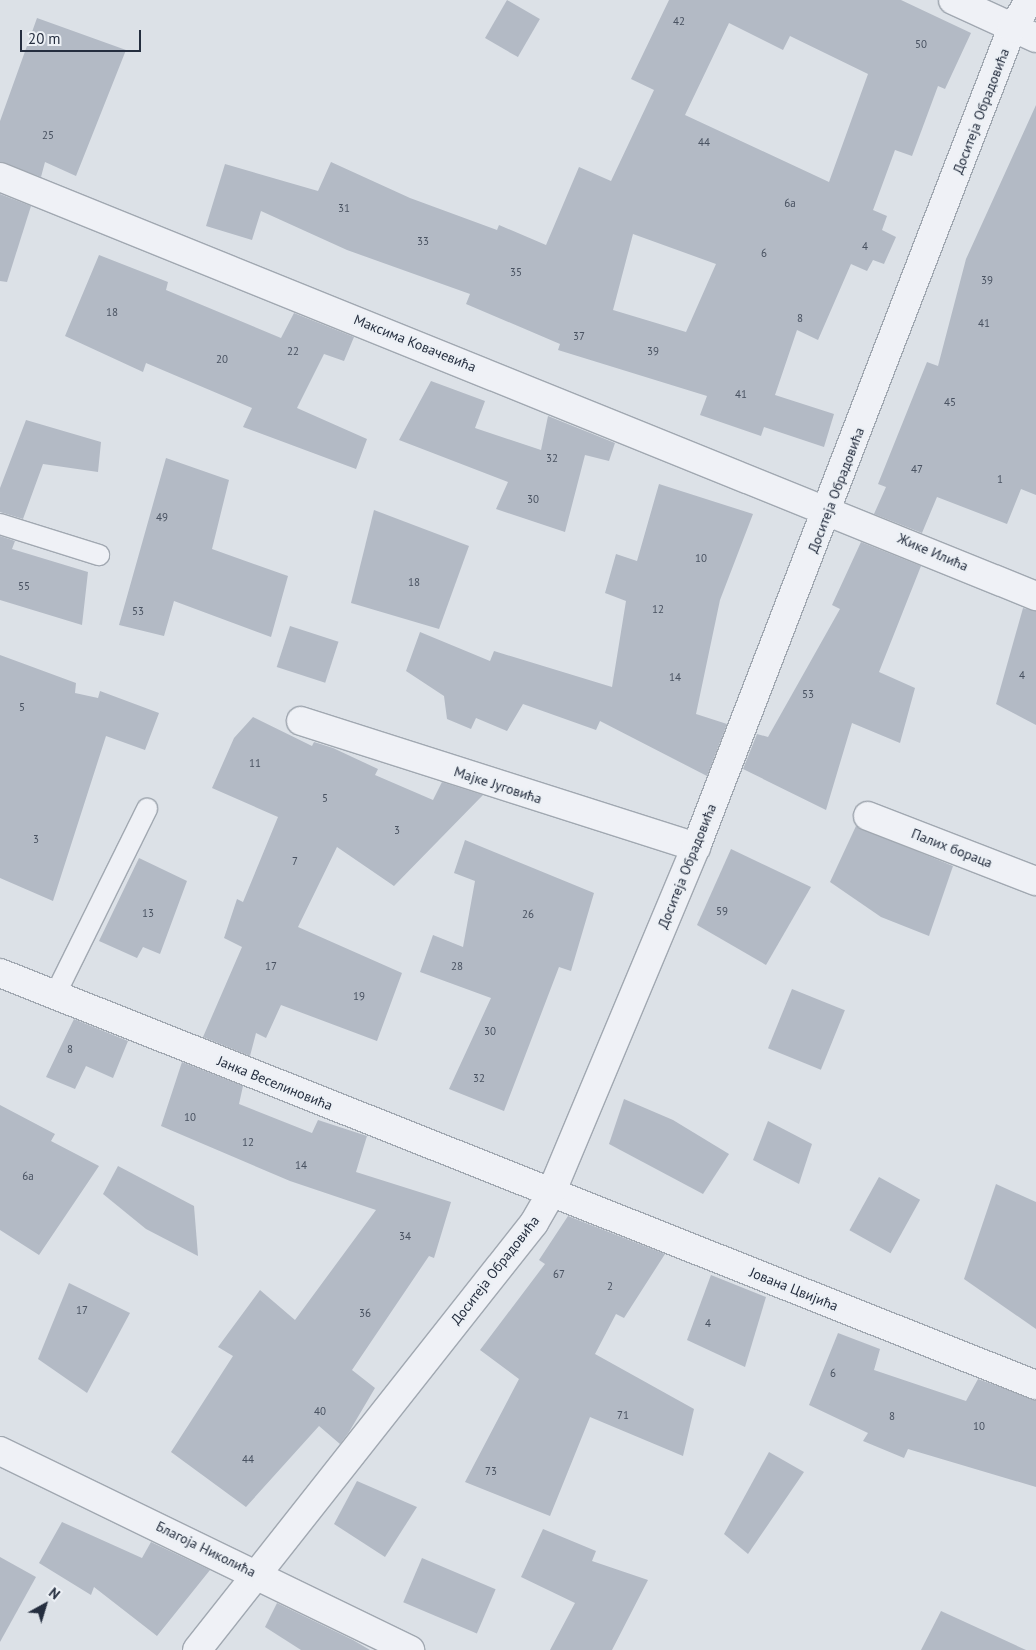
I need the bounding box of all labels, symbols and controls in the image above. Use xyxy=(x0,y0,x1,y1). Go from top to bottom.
house number: 42 xyxy=(673,14,685,28)
scale bar xyxy=(22,20,144,52)
text: 20 m xyxy=(28,29,61,48)
house number: 50 xyxy=(915,37,927,51)
street label: Доситеја Обрадовића xyxy=(949,46,1013,176)
house number: 25 xyxy=(42,128,54,142)
house number: 44 xyxy=(698,135,710,149)
house number: 6a xyxy=(784,196,796,210)
house number: 31 xyxy=(338,201,350,215)
house number: 33 xyxy=(417,234,429,248)
house number: 4 xyxy=(862,239,868,253)
house number: 6 xyxy=(761,246,767,260)
house number: 35 xyxy=(510,265,522,279)
house number: 39 xyxy=(981,273,993,287)
house number: 18 xyxy=(106,305,118,319)
street label: Максима Ковачевића xyxy=(351,311,479,375)
house number: 8 xyxy=(797,311,803,325)
house number: 41 xyxy=(978,316,990,330)
house number: 37 xyxy=(573,329,585,343)
house number: 22 xyxy=(287,344,299,358)
house number: 39 xyxy=(647,344,659,358)
house number: 20 xyxy=(216,352,228,366)
house number: 41 xyxy=(735,387,747,401)
house number: 45 xyxy=(944,395,956,409)
street label: Доситеја Обрадовића xyxy=(804,425,868,555)
house number: 32 xyxy=(546,451,558,465)
house number: 47 xyxy=(911,462,923,476)
house number: 1 xyxy=(997,472,1003,486)
house number: 30 xyxy=(527,492,539,506)
house number: 49 xyxy=(156,510,168,524)
street label: Жике Илића xyxy=(895,530,971,574)
house number: 10 xyxy=(695,551,707,565)
house number: 18 xyxy=(408,575,420,589)
house number: 55 xyxy=(18,579,30,593)
house number: 12 xyxy=(652,602,664,616)
house number: 53 xyxy=(132,604,144,618)
house number: 4 xyxy=(1019,668,1025,682)
house number: 14 xyxy=(669,670,681,684)
house number: 53 xyxy=(802,687,814,701)
house number: 5 xyxy=(19,700,25,714)
house number: 11 xyxy=(249,756,261,770)
street label: Мајке Југовића xyxy=(452,763,544,807)
house number: 5 xyxy=(322,791,328,805)
street label: Доситеја Обрадовића xyxy=(654,801,720,931)
house number: 3 xyxy=(394,823,400,837)
street label: Палих бораца xyxy=(909,825,995,871)
house number: 3 xyxy=(33,832,39,846)
house number: 7 xyxy=(292,854,298,868)
house number: 59 xyxy=(716,904,728,918)
house number: 13 xyxy=(142,906,154,920)
house number: 26 xyxy=(522,907,534,921)
house number: 17 xyxy=(265,959,277,973)
house number: 28 xyxy=(451,959,463,973)
house number: 19 xyxy=(353,989,365,1003)
house number: 30 xyxy=(484,1024,496,1038)
house number: 8 xyxy=(67,1042,73,1056)
street label: Јанка Веселиновића xyxy=(215,1052,335,1114)
house number: 32 xyxy=(473,1071,485,1085)
house number: 10 xyxy=(184,1110,196,1124)
house number: 12 xyxy=(242,1135,254,1149)
house number: 14 xyxy=(295,1158,307,1172)
house number: 6a xyxy=(22,1169,34,1183)
street label: Доситеја Обрадовића xyxy=(447,1212,543,1328)
house number: 34 xyxy=(399,1229,411,1243)
street label: Јована Цвијића xyxy=(747,1264,841,1314)
house number: 67 xyxy=(553,1267,565,1281)
house number: 2 xyxy=(607,1279,613,1293)
house number: 17 xyxy=(76,1303,88,1317)
house number: 36 xyxy=(359,1306,371,1320)
house number: 4 xyxy=(705,1316,711,1330)
house number: 6 xyxy=(830,1366,836,1380)
house number: 40 xyxy=(314,1404,326,1418)
house number: 71 xyxy=(617,1408,629,1422)
house number: 8 xyxy=(889,1409,895,1423)
house number: 10 xyxy=(973,1419,985,1433)
house number: 44 xyxy=(242,1452,254,1466)
house number: 73 xyxy=(485,1464,497,1478)
street label: Благоја Николића xyxy=(153,1518,259,1580)
north arrow xyxy=(20,1580,70,1630)
text: N xyxy=(45,1583,64,1603)

